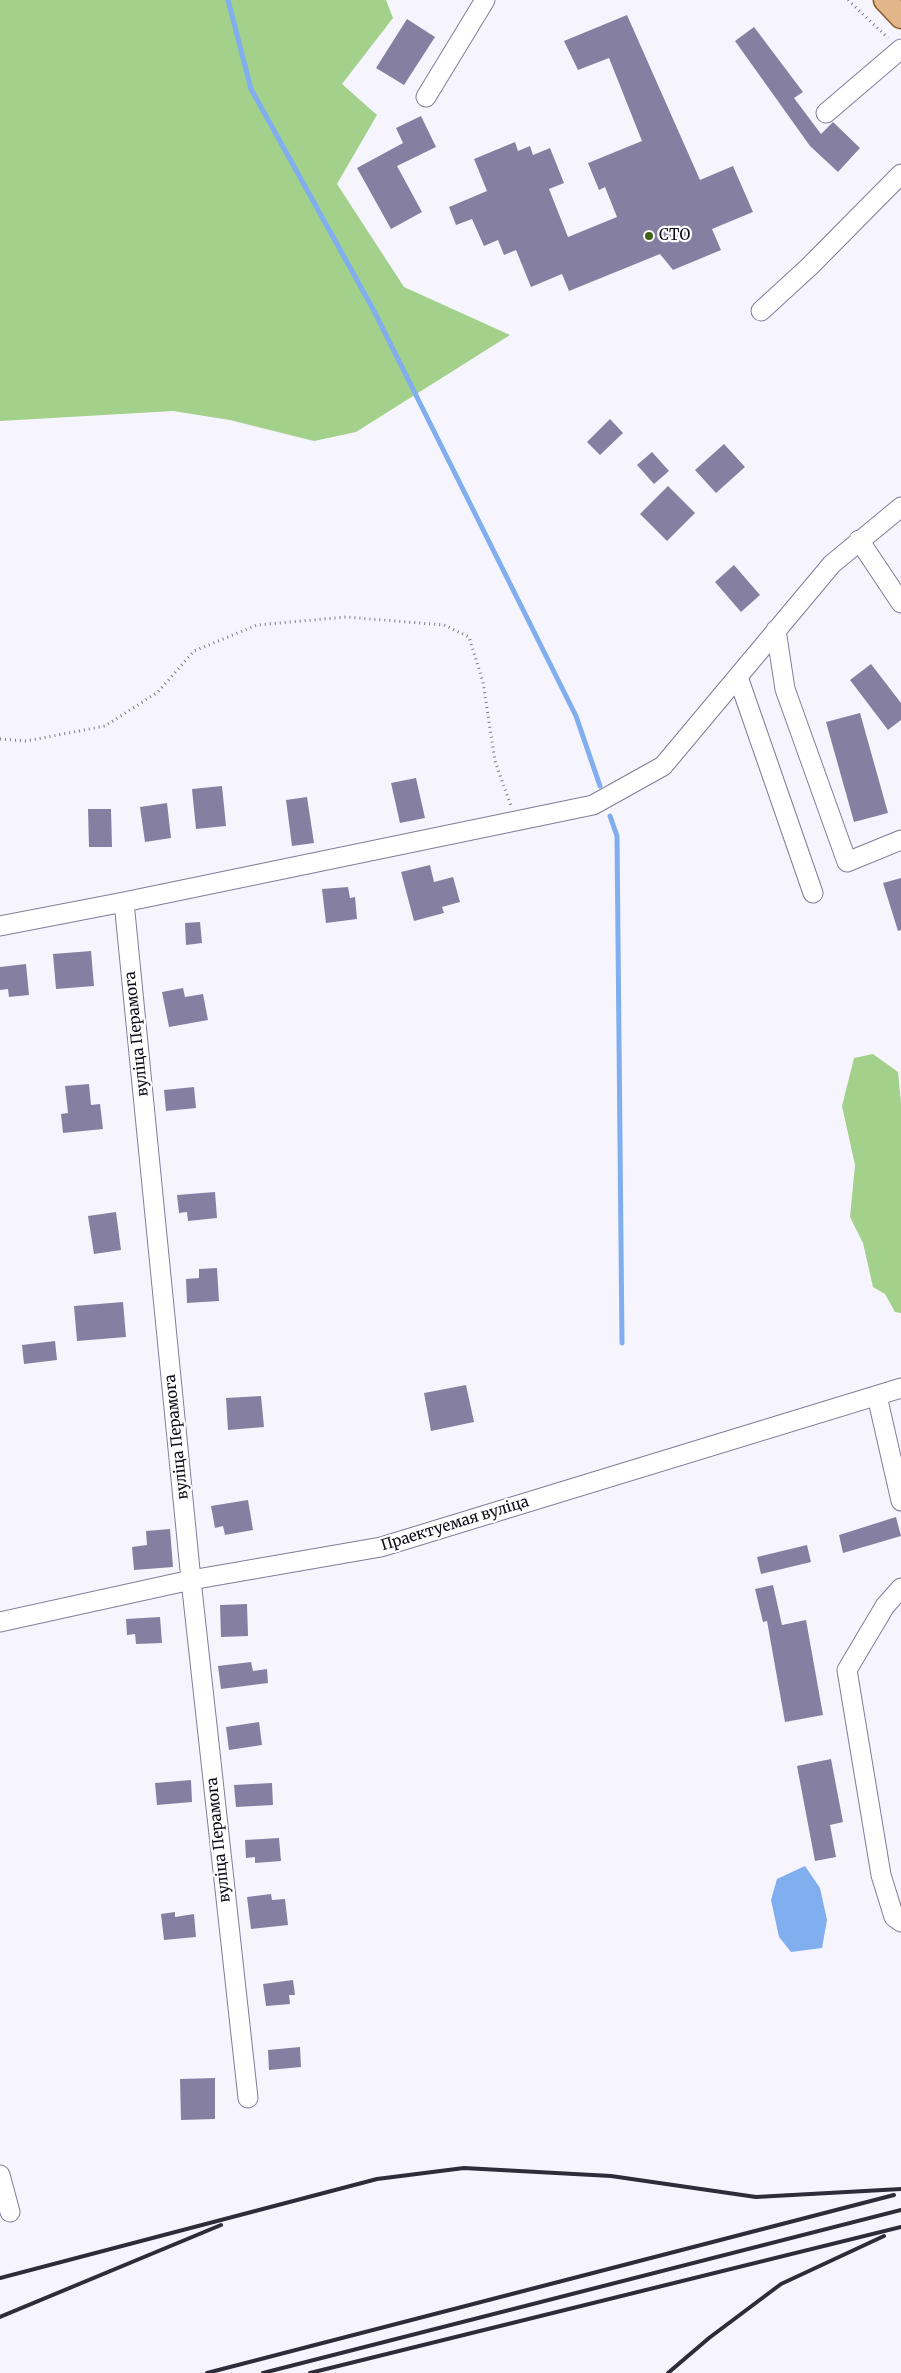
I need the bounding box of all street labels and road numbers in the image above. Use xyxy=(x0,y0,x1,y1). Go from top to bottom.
street label: вуліца Перамога xyxy=(121,971,153,1097)
street label: вуліца Перамога xyxy=(161,1374,193,1500)
street label: Праектуемая вуліца xyxy=(379,1493,531,1555)
street label: вуліца Перамога xyxy=(203,1777,235,1903)

